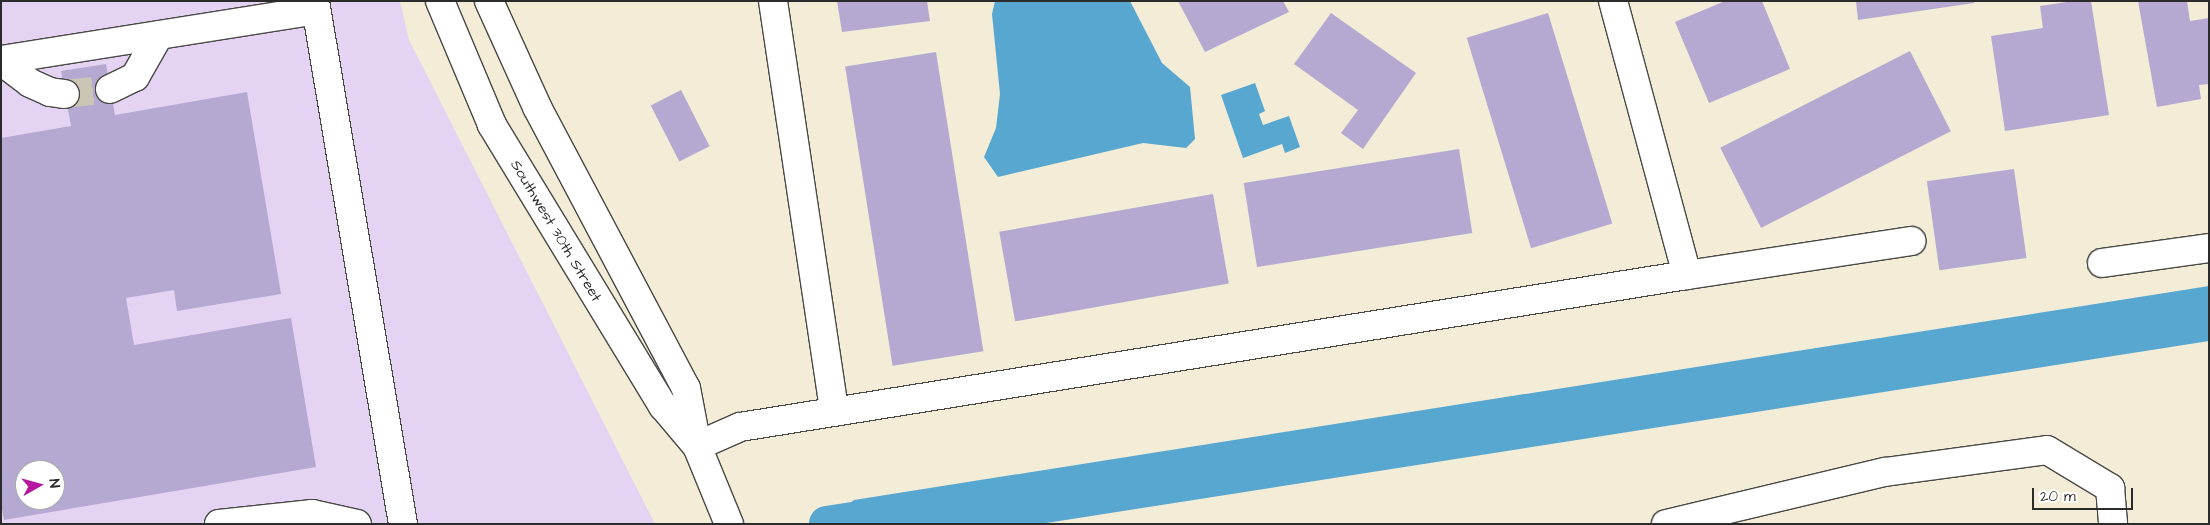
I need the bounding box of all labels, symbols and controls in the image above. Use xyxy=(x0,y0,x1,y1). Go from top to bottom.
street label: Southwest 30th Street xyxy=(507,157,605,305)
north arrow xyxy=(15,460,65,510)
text: N xyxy=(43,478,64,489)
scale bar xyxy=(2035,478,2136,510)
text: 20 m xyxy=(2040,486,2076,507)

